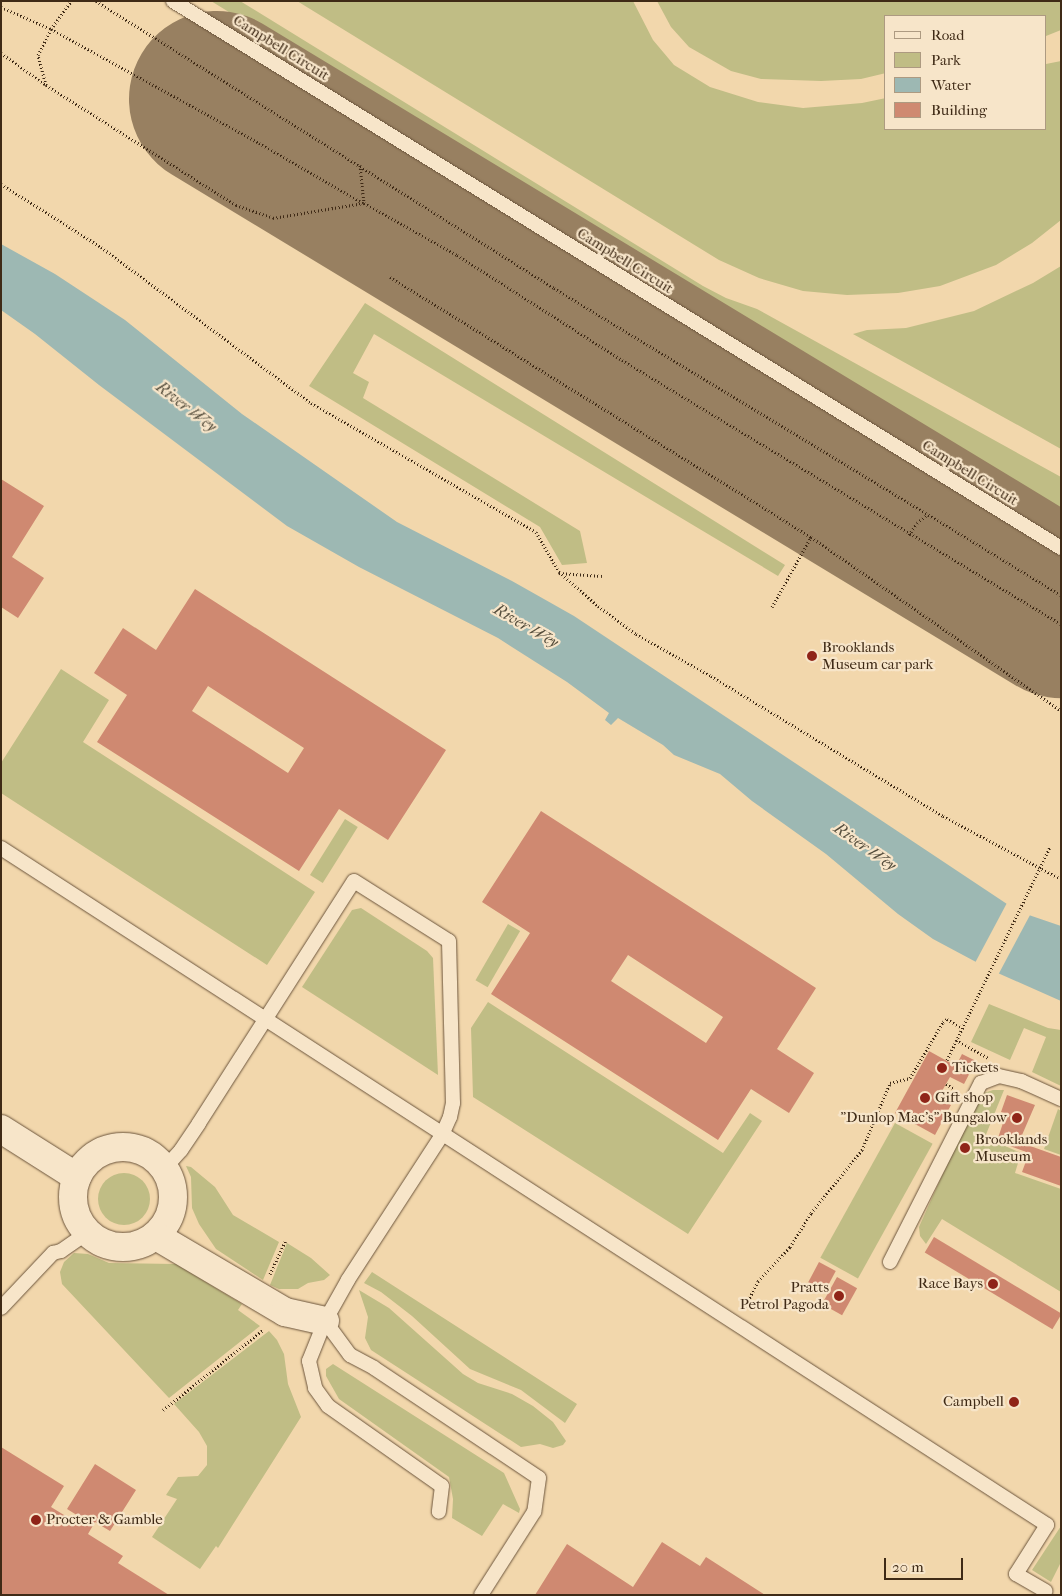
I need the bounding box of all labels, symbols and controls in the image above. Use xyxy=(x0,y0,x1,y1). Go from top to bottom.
street label: Campbell Circuit xyxy=(230,11,332,85)
legend xyxy=(884,15,1047,130)
text: Road xyxy=(931,26,964,44)
text: Park xyxy=(931,51,961,69)
text: Water xyxy=(931,76,971,94)
text: Building xyxy=(931,101,987,119)
street label: Campbell Circuit xyxy=(574,224,676,298)
water label: River Wey xyxy=(152,378,220,436)
street label: Campbell Circuit xyxy=(919,436,1021,510)
water label: River Wey xyxy=(490,600,562,652)
place label: Brooklands Museum car park xyxy=(822,638,933,673)
marker: Brooklands Museum car park xyxy=(806,650,818,662)
water label: River Wey xyxy=(830,819,900,875)
place label: Tickets xyxy=(952,1059,999,1077)
marker: Tickets xyxy=(936,1062,948,1074)
place label: Gift shop xyxy=(935,1089,993,1107)
marker: Gift shop xyxy=(919,1092,931,1104)
place label: "Dunlop Mac's" Bungalow xyxy=(840,1109,1007,1127)
marker: "Dunlop Mac's" Bungalow xyxy=(1011,1112,1023,1124)
place label: Brooklands Museum xyxy=(975,1130,1047,1165)
marker: Brooklands Museum xyxy=(959,1142,971,1154)
place label: Race Bays xyxy=(918,1275,983,1293)
place label: Pratts Petrol Pagoda xyxy=(740,1278,829,1313)
marker: Race Bays xyxy=(987,1278,999,1290)
marker: Pratts Petrol Pagoda xyxy=(833,1290,845,1302)
place label: Campbell xyxy=(943,1393,1004,1411)
marker: Campbell xyxy=(1008,1396,1020,1408)
place label: Procter & Gamble xyxy=(46,1511,163,1529)
marker: Procter & Gamble xyxy=(30,1514,42,1526)
scale bar xyxy=(887,1548,966,1580)
text: 20 m xyxy=(892,1558,924,1576)

